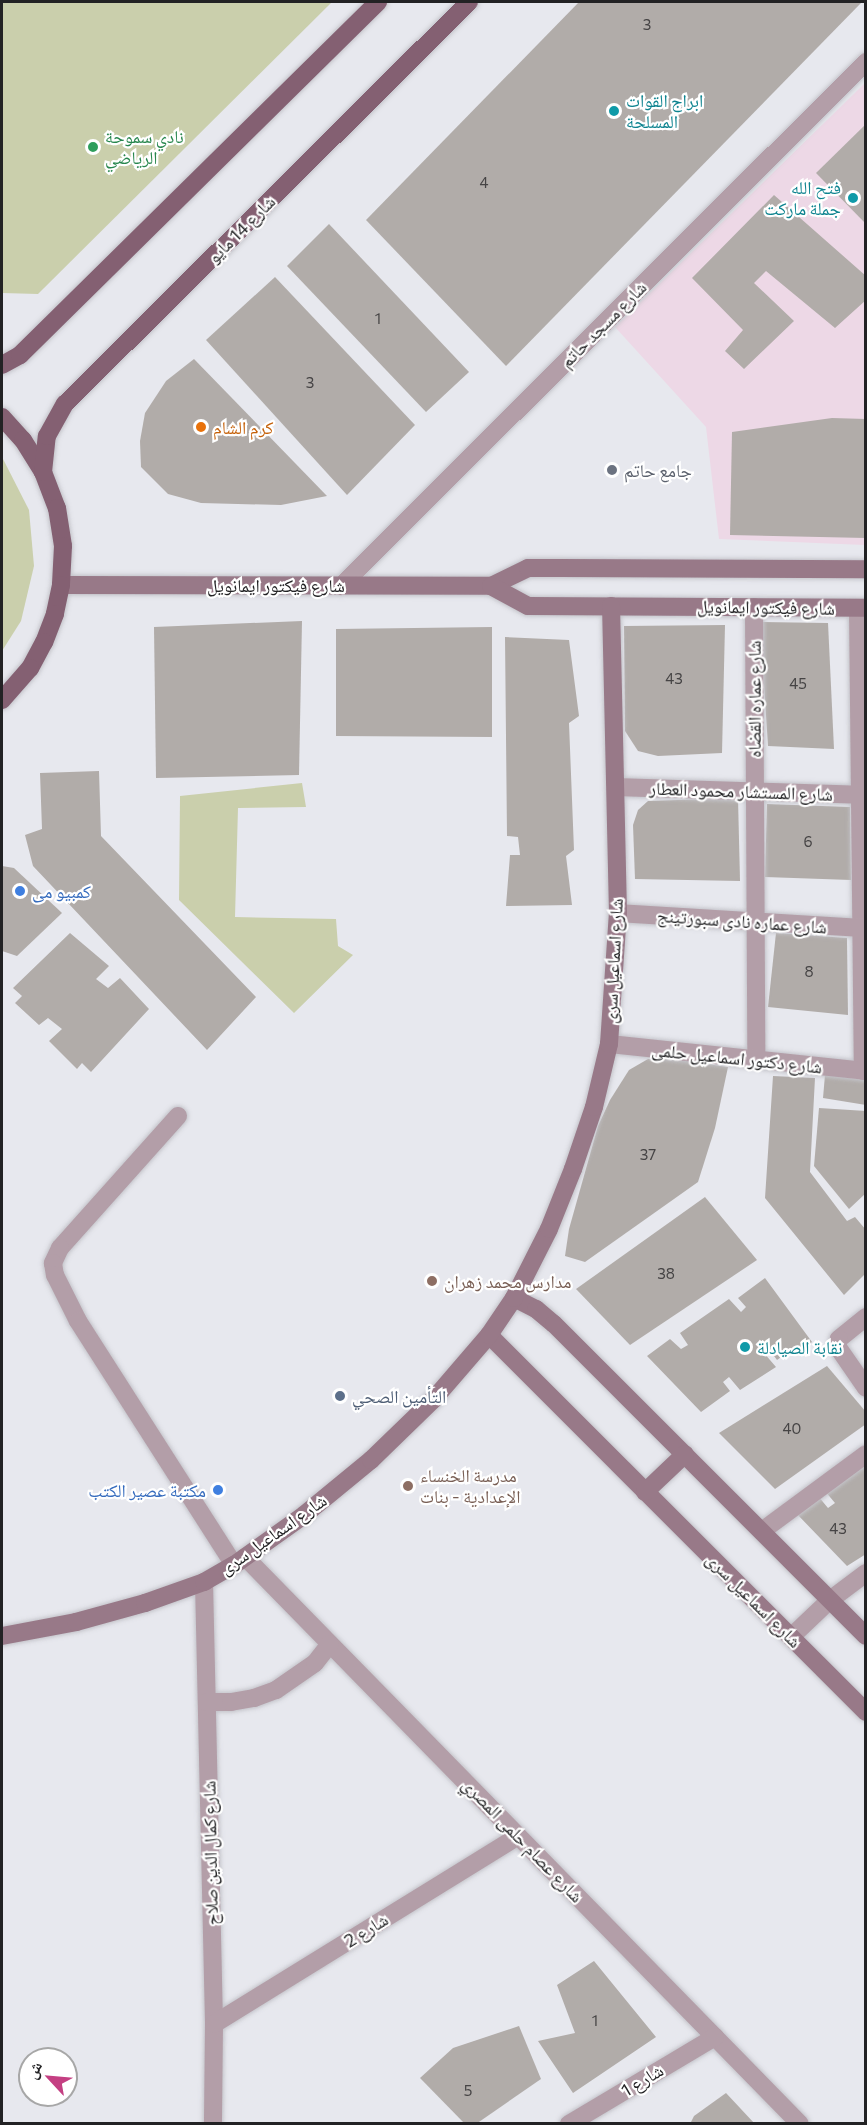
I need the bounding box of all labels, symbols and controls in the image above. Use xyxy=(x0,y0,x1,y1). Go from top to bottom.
house number: 3 xyxy=(643,16,651,34)
place label: ابراج القوات المسلحة xyxy=(626,90,703,132)
marker: ابراج القوات المسلحة xyxy=(607,104,621,118)
place label: نادي سموحة الرياضي xyxy=(105,126,184,168)
marker: نادي سموحة الرياضي xyxy=(86,140,100,154)
house number: 4 xyxy=(480,174,488,192)
place label: فتح الله جملة ماركت xyxy=(764,177,841,219)
street label: شارع 14 مايو xyxy=(203,191,279,267)
marker: فتح الله جملة ماركت xyxy=(846,191,860,205)
street label: شارع مسجد حاتم xyxy=(555,276,651,372)
house number: 1 xyxy=(375,310,381,328)
house number: 3 xyxy=(306,374,314,392)
place label: كرم الشام xyxy=(213,416,273,438)
marker: كرم الشام xyxy=(194,420,208,434)
place label: جامع حاتم xyxy=(624,459,692,481)
marker: جامع حاتم xyxy=(605,463,619,477)
street label: شارع فيكتور ايمانويل xyxy=(207,574,345,596)
street label: شارع فيكتور ايمانويل xyxy=(697,595,835,619)
street label: شارع عماره القضاه xyxy=(743,640,765,758)
house number: 43 xyxy=(665,670,683,688)
house number: 45 xyxy=(789,675,807,693)
street label: شارع المستشار محمود العطار xyxy=(649,777,833,805)
house number: 6 xyxy=(803,833,813,851)
place label: كمبيو مى xyxy=(32,880,91,902)
marker: كمبيو مى xyxy=(13,884,27,898)
street label: شارع اسماعيل سرى xyxy=(599,898,627,1024)
street label: شارع عماره نادى سبورتينج xyxy=(656,904,828,938)
house number: 8 xyxy=(804,963,814,981)
street label: شارع دكتور اسماعيل حلمى xyxy=(651,1038,823,1078)
house number: 37 xyxy=(640,1146,656,1164)
house number: 38 xyxy=(657,1265,675,1283)
place label: مدارس محمد زهران xyxy=(444,1270,571,1292)
marker: مدارس محمد زهران xyxy=(425,1274,439,1288)
place label: نقابة الصيادلة xyxy=(757,1336,843,1358)
marker: نقابة الصيادلة xyxy=(738,1340,752,1354)
place label: التأمين الصحي xyxy=(352,1385,446,1407)
marker: التأمين الصحي xyxy=(333,1389,347,1403)
house number: 40 xyxy=(783,1420,801,1438)
place label: مدرسة الخنساء الإعدادية - بنات xyxy=(420,1465,520,1508)
place label: مكتبة عصير الكتب xyxy=(88,1479,206,1501)
marker: مدرسة الخنساء الإعدادية - بنات xyxy=(401,1479,415,1493)
marker: مكتبة عصير الكتب xyxy=(211,1483,225,1497)
street label: شارع اسماعيل سرى xyxy=(215,1489,331,1579)
house number: 43 xyxy=(829,1520,847,1538)
street label: شارع اسماعيل سرى xyxy=(702,1548,806,1652)
street label: شارع عصام حلمى المصري xyxy=(458,1773,588,1907)
street label: شارع كمال الدين صلاح xyxy=(198,1781,222,1925)
street label: شارع 2 xyxy=(340,1908,392,1952)
house number: 1 xyxy=(592,2012,598,2030)
north arrow xyxy=(18,2047,78,2107)
text: ش xyxy=(21,2058,45,2082)
street label: شارع 1 xyxy=(617,2059,667,2101)
house number: 5 xyxy=(464,2082,472,2100)

